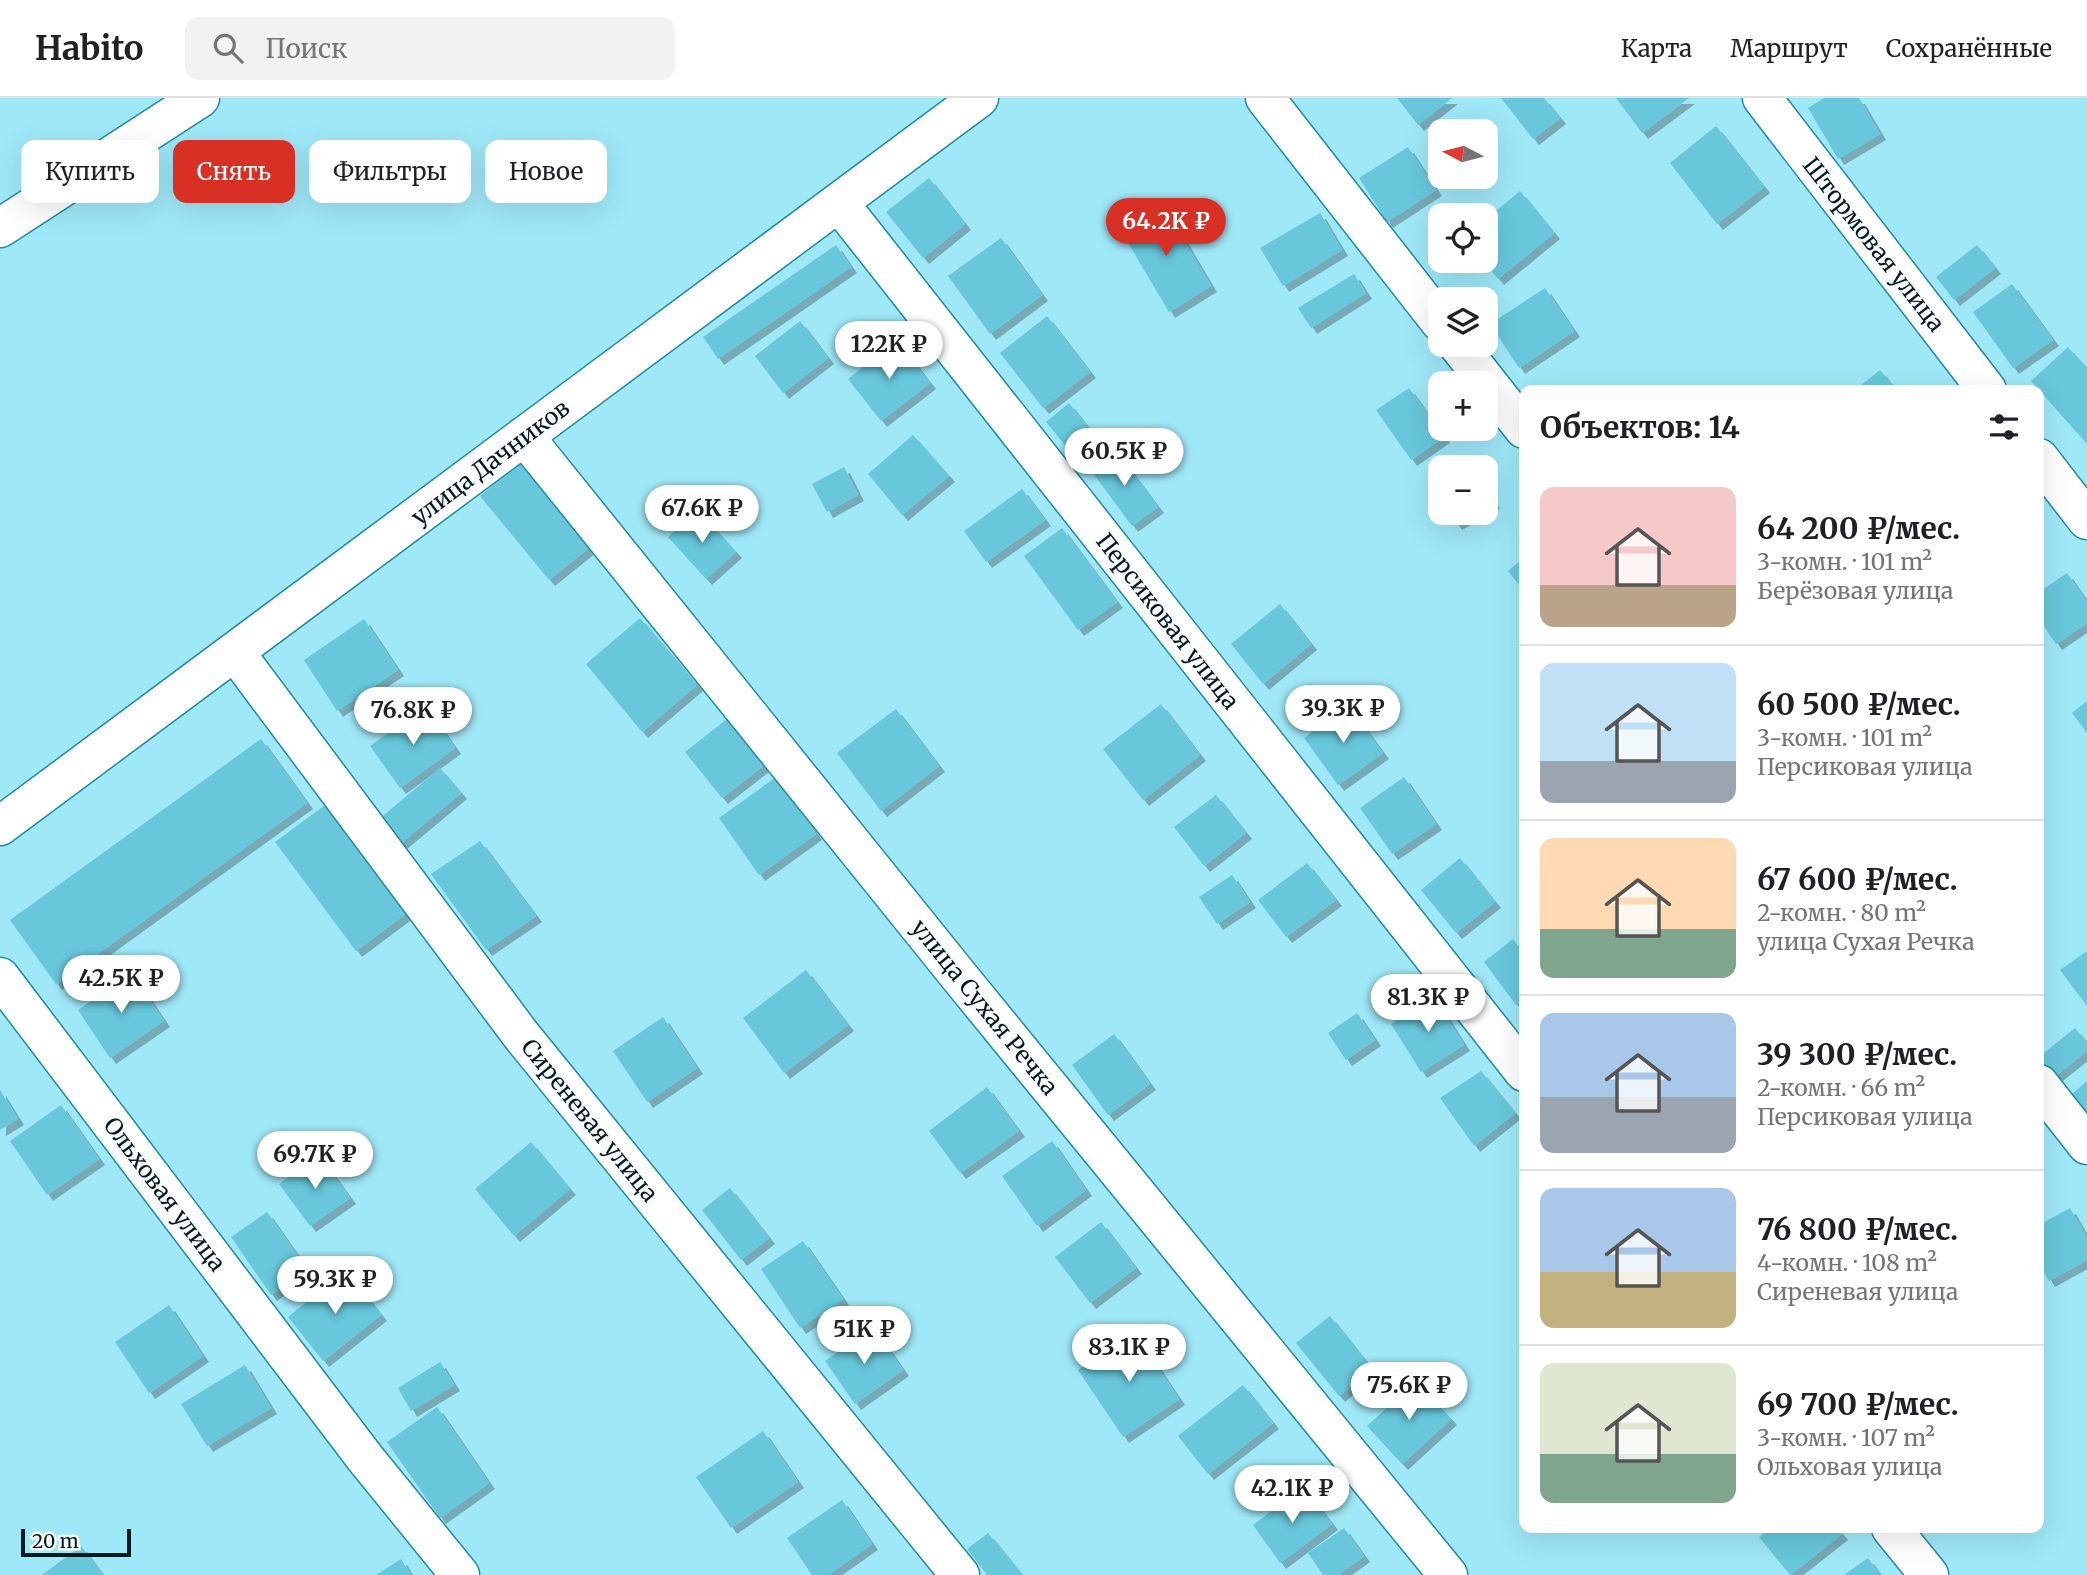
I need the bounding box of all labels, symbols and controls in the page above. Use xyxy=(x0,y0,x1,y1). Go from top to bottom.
search box xyxy=(185,17,675,80)
text: Habito xyxy=(35,28,143,69)
icon: search xyxy=(209,29,247,67)
text: Поиск xyxy=(265,32,348,65)
text: Карта xyxy=(1621,33,1692,64)
text: Маршрут xyxy=(1730,33,1848,64)
text: Сохранённые xyxy=(1886,33,2052,64)
north arrow xyxy=(1428,119,1498,189)
map controls xyxy=(1428,119,1498,525)
chip: Купить xyxy=(21,140,159,203)
chip: Снять xyxy=(173,140,295,203)
chip: Фильтры xyxy=(309,140,471,203)
chip: Новое xyxy=(485,140,607,203)
street label: Штормовая улица xyxy=(1797,151,1951,337)
pin: 64.2K ₽ xyxy=(1101,198,1231,258)
button: locate xyxy=(1428,203,1498,273)
text: 64.2K ₽ xyxy=(1122,206,1210,235)
button: layers xyxy=(1428,287,1498,357)
pin: 122K ₽ xyxy=(832,322,946,381)
text: 122K ₽ xyxy=(851,329,927,358)
button: + xyxy=(1428,371,1498,441)
street label: улица Дачников xyxy=(405,393,575,531)
text: Объектов: 14 xyxy=(1540,408,1740,446)
icon: filters xyxy=(1985,408,2023,446)
pin: 60.5K ₽ xyxy=(1059,428,1189,488)
text: 60.5K ₽ xyxy=(1081,436,1167,465)
button: − xyxy=(1428,455,1498,525)
pin: 67.6K ₽ xyxy=(637,486,767,545)
text: 67.6K ₽ xyxy=(661,493,743,522)
text: 64 200 ₽/мес. xyxy=(1757,509,1960,547)
icon: home xyxy=(1596,515,1680,599)
street label: Персиковая улица xyxy=(1090,527,1246,715)
text: 3-комн. · 101 m² xyxy=(1757,547,1932,576)
text: Берёзовая улица xyxy=(1757,576,1953,605)
text: 60 500 ₽/мес. xyxy=(1757,685,1961,723)
pin: 39.3K ₽ xyxy=(1278,686,1408,745)
pin: 76.8K ₽ xyxy=(348,688,478,747)
icon: home xyxy=(1596,691,1680,775)
text: 39.3K ₽ xyxy=(1301,693,1385,722)
text: 76.8K ₽ xyxy=(370,695,456,724)
text: 3-комн. · 101 m² xyxy=(1757,723,1932,752)
text: Персиковая улица xyxy=(1757,752,1972,781)
text: 67 600 ₽/мес. xyxy=(1757,860,1958,898)
icon: home xyxy=(1596,866,1680,950)
text: 2-комн. · 80 m² xyxy=(1757,898,1926,927)
street label: улица Сухая Речка xyxy=(905,913,1065,1101)
text: улица Сухая Речка xyxy=(1757,927,1975,956)
pin: 42.5K ₽ xyxy=(56,956,186,1015)
text: 42.5K ₽ xyxy=(78,963,164,992)
pin: 81.3K ₽ xyxy=(1363,974,1493,1034)
text: 81.3K ₽ xyxy=(1387,982,1469,1011)
street label: Сиреневая улица xyxy=(515,1033,665,1207)
text: 39 300 ₽/мес. xyxy=(1757,1035,1957,1073)
icon: home xyxy=(1596,1041,1680,1125)
text: 2-комн. · 66 m² xyxy=(1757,1073,1925,1102)
text: Персиковая улица xyxy=(1757,1102,1972,1131)
street label: Ольховая улица xyxy=(98,1111,232,1277)
pin: 69.7K ₽ xyxy=(250,1132,380,1191)
text: 69.7K ₽ xyxy=(273,1139,357,1168)
text: 76 800 ₽/мес. xyxy=(1757,1210,1958,1248)
icon: home xyxy=(1596,1216,1680,1300)
text: 4-комн. · 108 m² xyxy=(1757,1248,1937,1277)
pin: 59.3K ₽ xyxy=(270,1256,400,1316)
text: 59.3K ₽ xyxy=(293,1264,377,1293)
text: Сиреневая улица xyxy=(1757,1277,1958,1306)
pin: 51K ₽ xyxy=(815,1306,913,1366)
text: 51K ₽ xyxy=(833,1314,895,1343)
pin: 83.1K ₽ xyxy=(1064,1324,1194,1384)
text: 83.1K ₽ xyxy=(1088,1332,1170,1361)
pin: 75.6K ₽ xyxy=(1344,1362,1474,1422)
text: 75.6K ₽ xyxy=(1367,1370,1451,1399)
text: 69 700 ₽/мес. xyxy=(1757,1385,1959,1423)
icon: home xyxy=(1596,1391,1680,1475)
text: 3-комн. · 107 m² xyxy=(1757,1423,1935,1452)
text: Ольховая улица xyxy=(1757,1452,1942,1481)
pin: 42.1K ₽ xyxy=(1227,1466,1357,1525)
text: 42.1K ₽ xyxy=(1250,1473,1334,1502)
scale bar xyxy=(21,1526,131,1558)
text: 20 m xyxy=(32,1529,79,1553)

